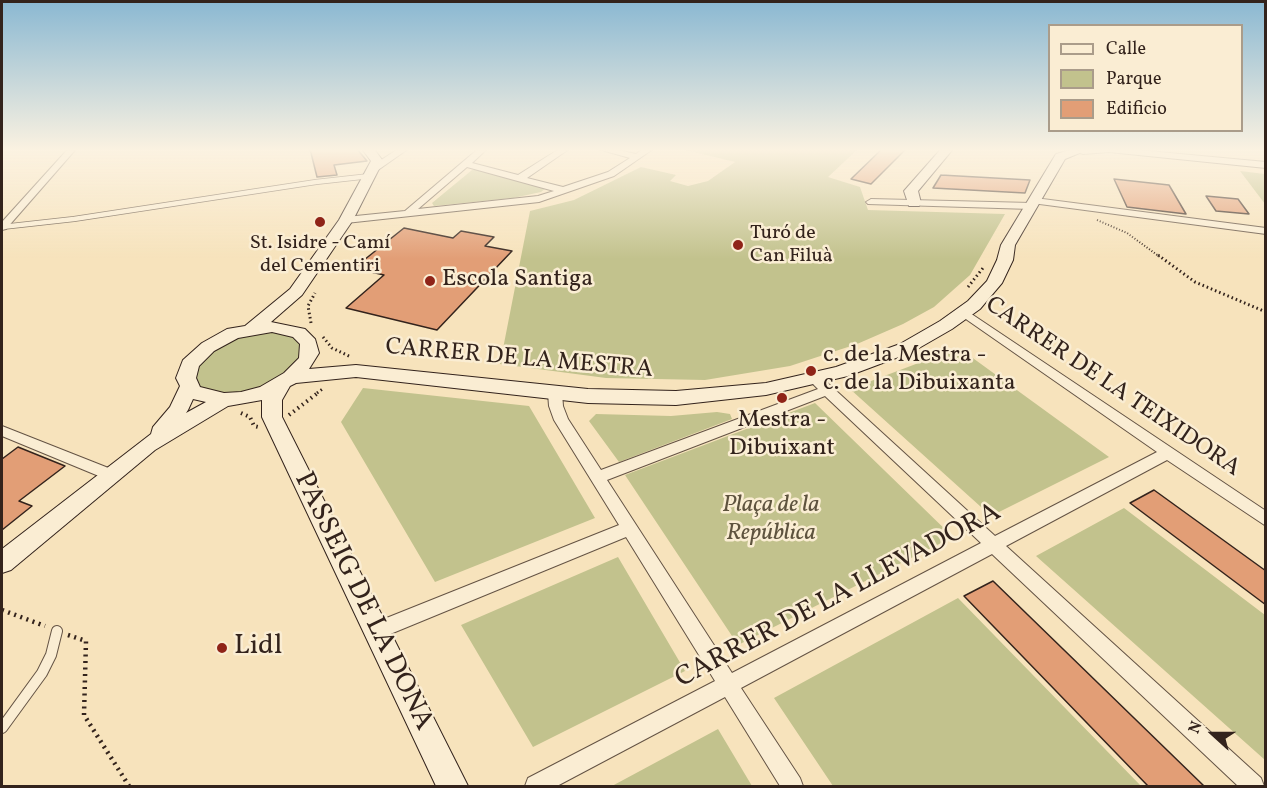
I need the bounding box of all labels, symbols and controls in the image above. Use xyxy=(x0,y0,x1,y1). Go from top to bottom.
legend xyxy=(1048,24,1243,132)
text: Calle xyxy=(1106,37,1146,62)
text: Parque xyxy=(1106,67,1161,92)
text: Edificio xyxy=(1106,97,1167,122)
marker: St. Isidre - Camí del Cementiri xyxy=(313,215,327,229)
place label: Turó de Can Filuà xyxy=(750,222,833,269)
place label: St. Isidre - Camí del Cementiri xyxy=(250,232,390,279)
marker: Turó de Can Filuà xyxy=(731,238,745,252)
place label: Escola Santiga xyxy=(442,267,593,295)
marker: Escola Santiga xyxy=(423,274,437,288)
street label: CARRER DE LA TEIXIDORA xyxy=(979,292,1245,484)
street label: CARRER DE LA MESTRA xyxy=(384,334,654,386)
place label: c. de la Mestra - c. de la Dibuixanta xyxy=(823,343,1016,399)
marker: c. de la Mestra - c. de la Dibuixanta xyxy=(804,364,818,378)
marker: Mestra - Dibuixant xyxy=(775,391,789,405)
place label: Mestra - Dibuixant xyxy=(729,408,835,464)
street label: PASSEIG DE LA DONA xyxy=(285,467,439,737)
park label: Plaça de la República xyxy=(722,493,820,549)
street label: CARRER DE LA LLEVADORA xyxy=(671,497,1007,697)
place label: Lidl xyxy=(234,631,282,665)
marker: Lidl xyxy=(215,641,229,655)
north arrow xyxy=(1183,704,1243,764)
text: N xyxy=(1184,718,1209,737)

